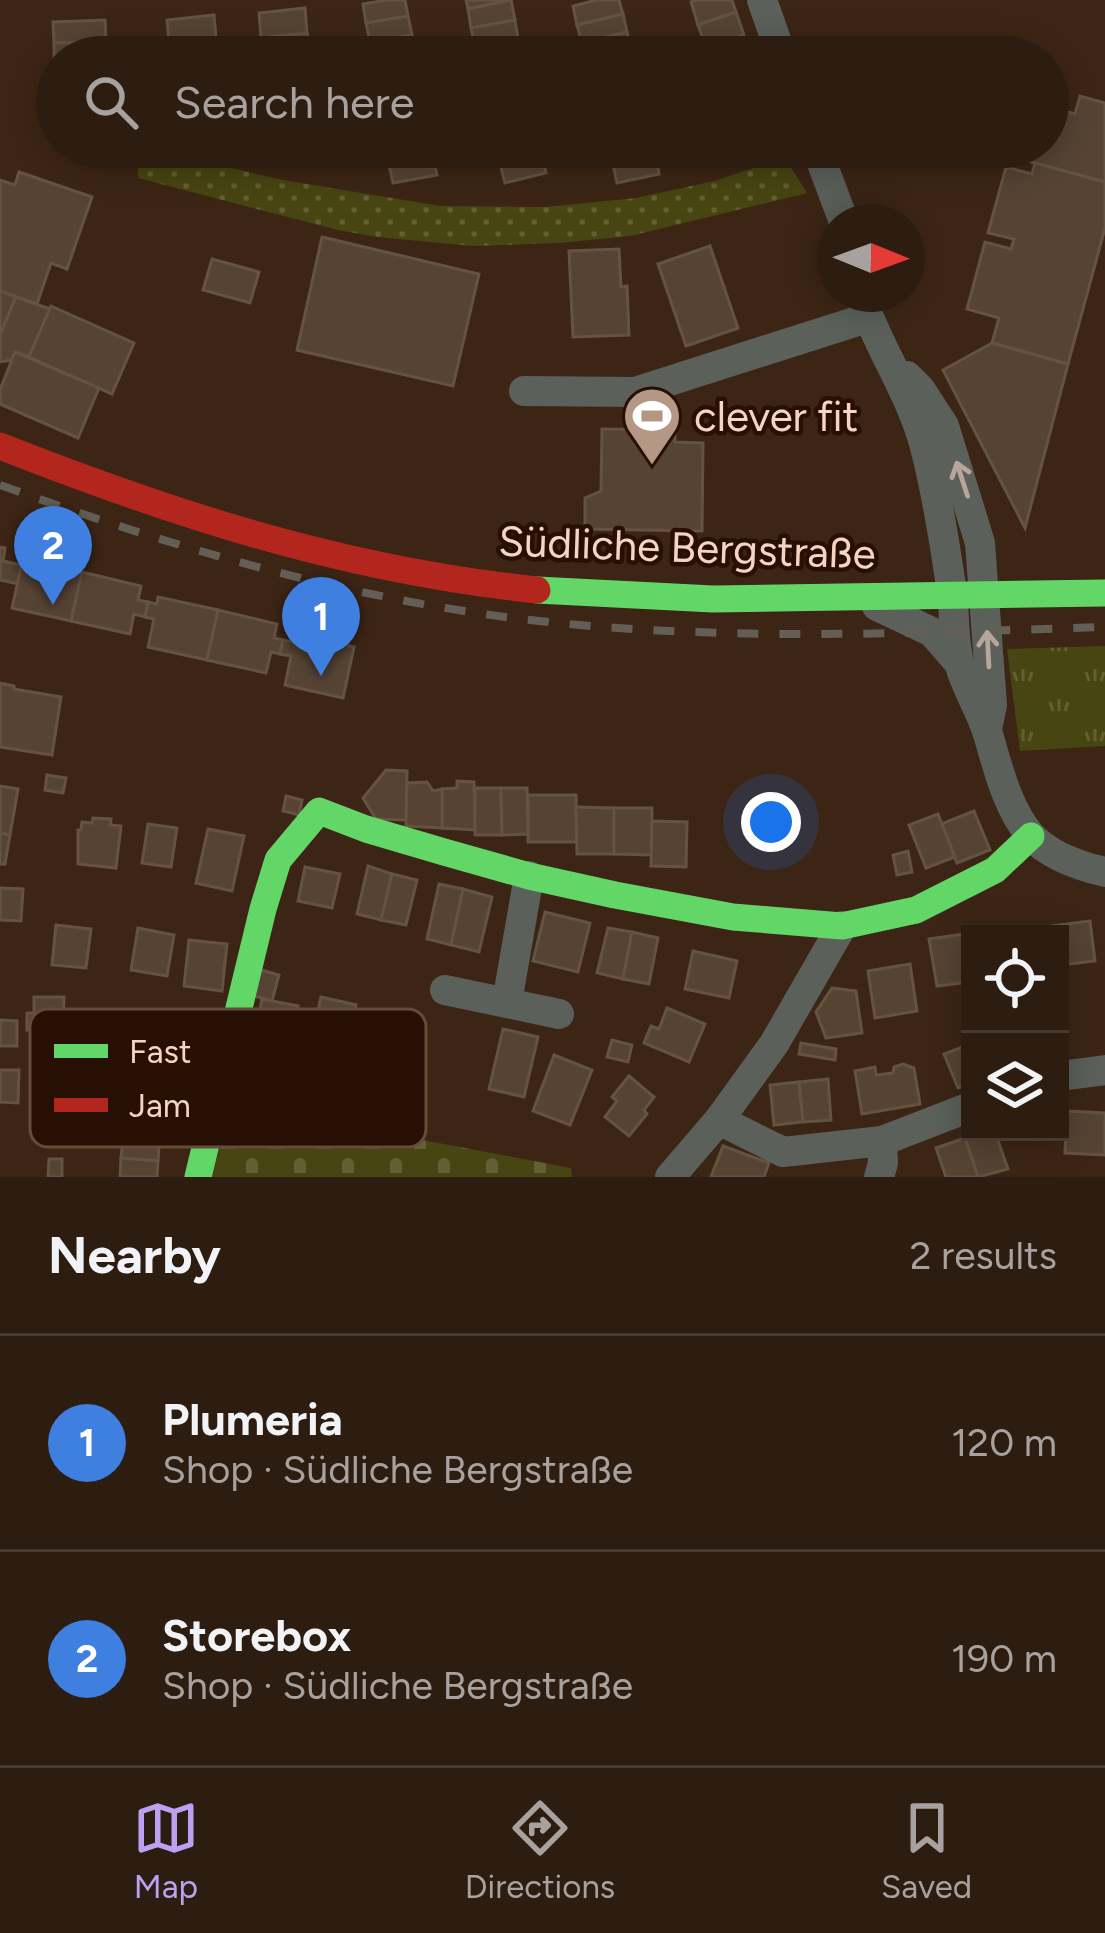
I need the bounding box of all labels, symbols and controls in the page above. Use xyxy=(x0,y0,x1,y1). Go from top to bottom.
search box xyxy=(36,36,1069,168)
icon: search xyxy=(78,69,144,135)
text: Search here xyxy=(174,75,414,129)
north arrow xyxy=(817,204,925,312)
sports icon: clever fit xyxy=(621,385,683,467)
place label: clever fit xyxy=(694,391,858,442)
one-way arrow xyxy=(950,461,971,498)
pin: 2 xyxy=(14,506,92,605)
street label: Südliche Bergstraße xyxy=(497,515,876,580)
pin: 1 xyxy=(282,577,360,676)
one-way arrow xyxy=(977,630,1000,669)
your location xyxy=(741,792,801,852)
map controls xyxy=(961,925,1069,1141)
button: locate xyxy=(961,925,1069,1033)
legend xyxy=(30,1009,426,1147)
text: Fast xyxy=(129,1032,191,1071)
button: layers xyxy=(961,1033,1069,1141)
text: Jam xyxy=(129,1086,191,1125)
text: Nearby xyxy=(48,1225,221,1286)
text: 2 results xyxy=(910,1232,1057,1279)
text: Plumeria xyxy=(162,1392,343,1446)
text: 1 xyxy=(79,1419,95,1466)
text: 120 m xyxy=(951,1419,1057,1466)
text: Shop · Südliche Bergstraße xyxy=(162,1446,633,1493)
text: Storebox xyxy=(162,1608,351,1662)
text: 2 xyxy=(76,1635,98,1682)
text: 190 m xyxy=(951,1635,1057,1682)
text: Shop · Südliche Bergstraße xyxy=(162,1662,633,1709)
tab: Map xyxy=(133,1795,199,1906)
tab: Directions xyxy=(465,1795,615,1906)
tab: Saved xyxy=(881,1795,972,1906)

